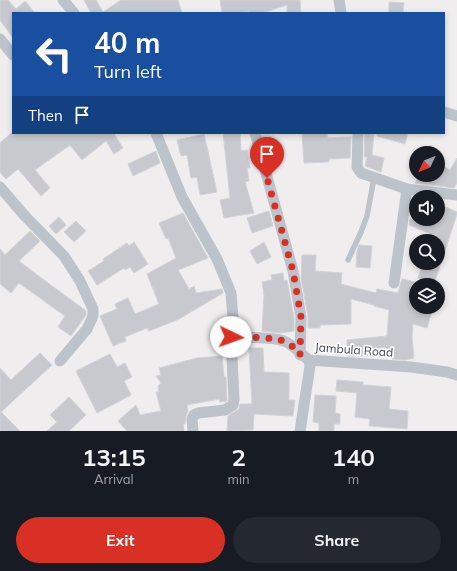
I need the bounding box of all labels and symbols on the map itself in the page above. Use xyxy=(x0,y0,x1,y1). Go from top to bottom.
pin xyxy=(250,137,284,178)
north arrow xyxy=(409,146,445,182)
position arrow xyxy=(210,316,252,358)
street label: Jambula Road xyxy=(314,339,394,360)

